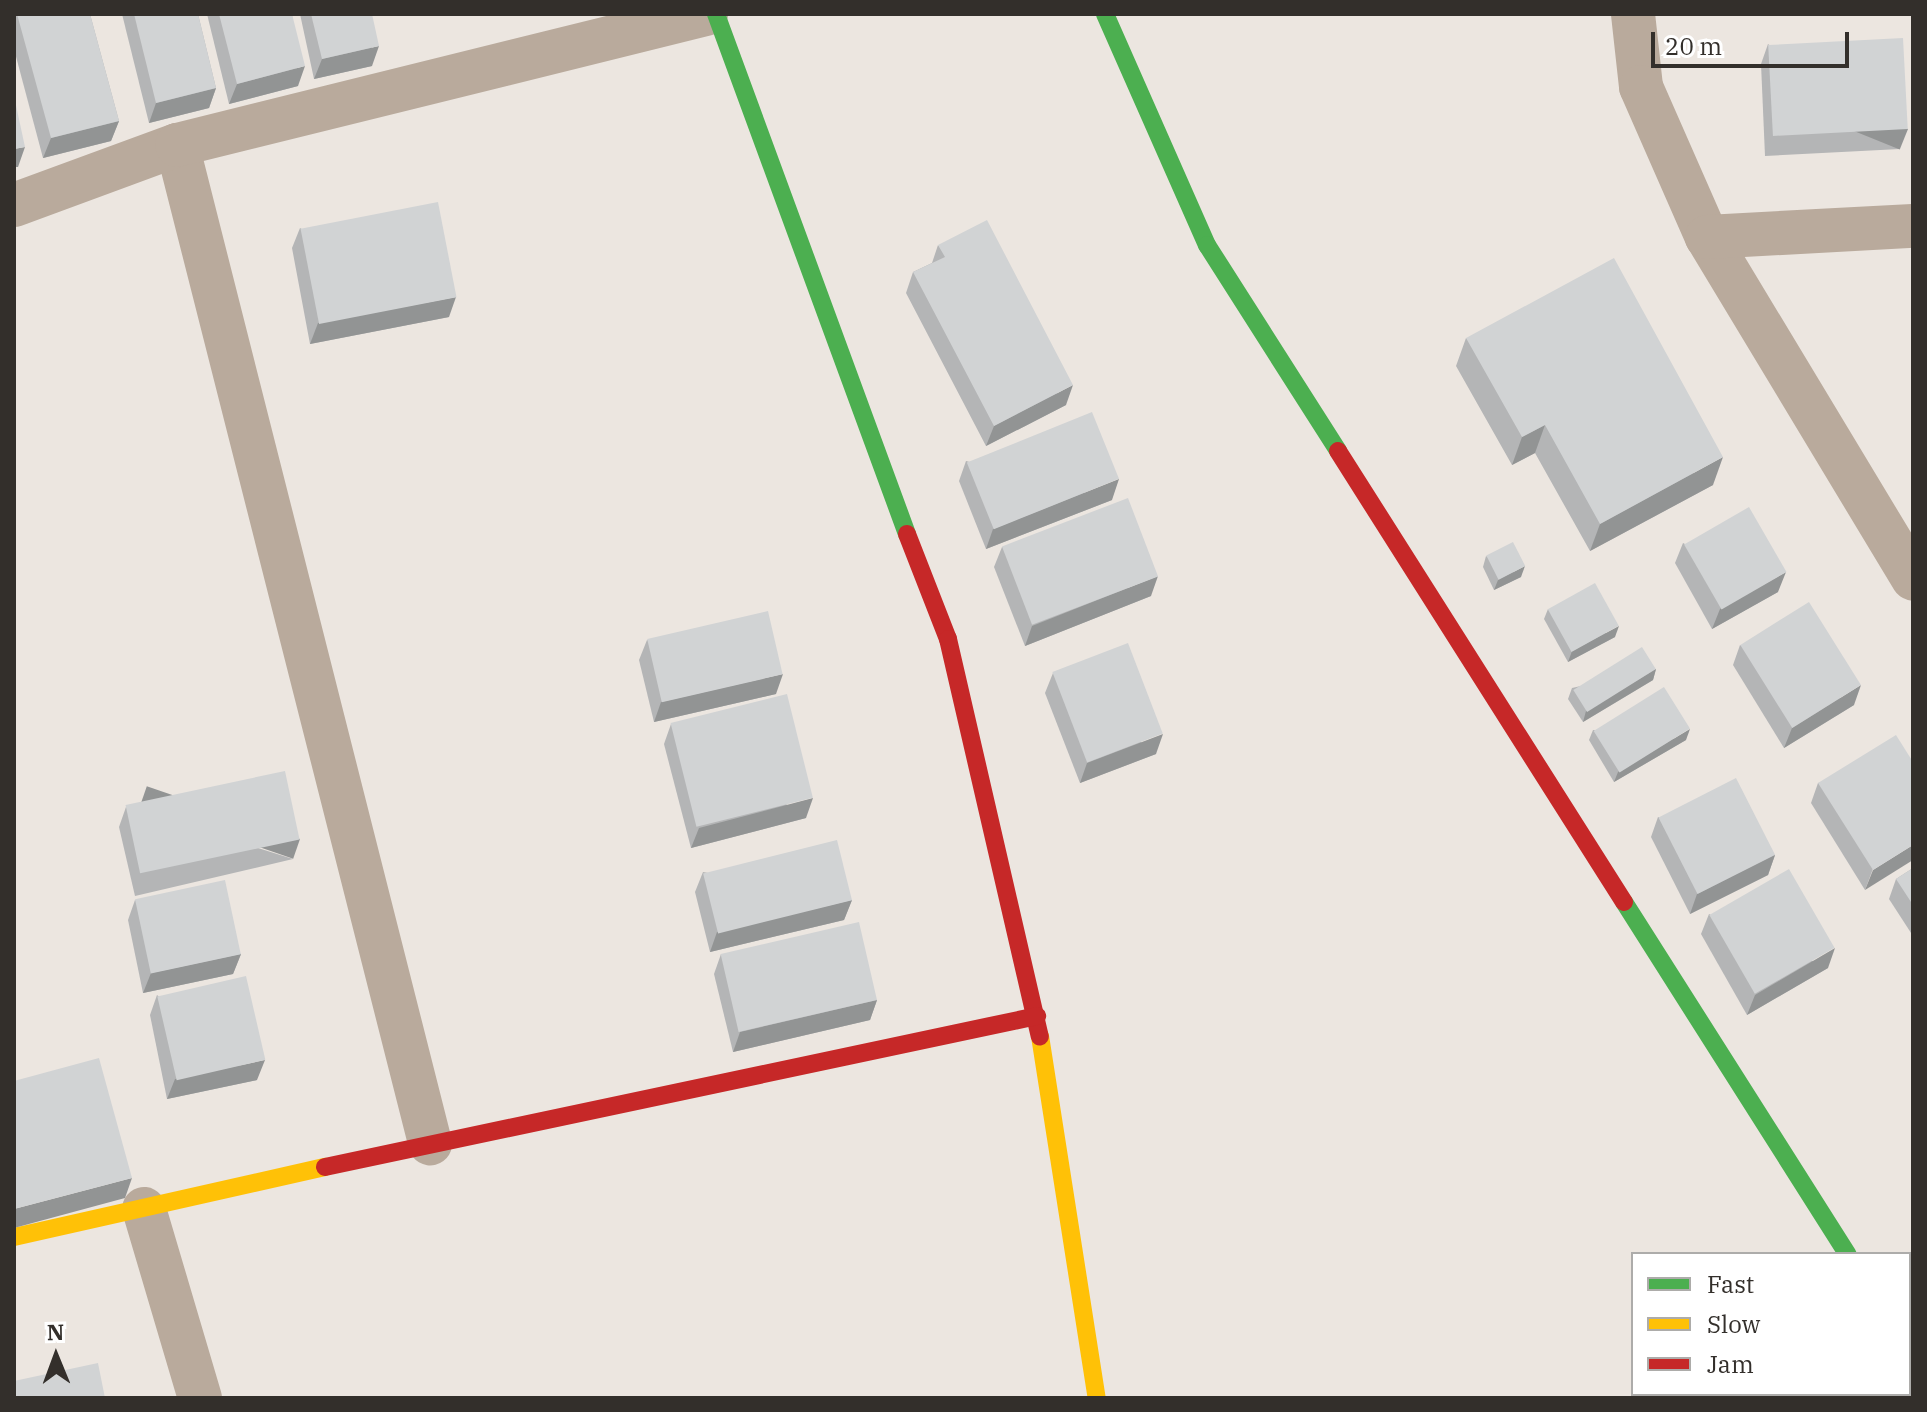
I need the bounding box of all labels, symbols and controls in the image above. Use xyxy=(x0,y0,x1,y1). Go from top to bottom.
scale bar xyxy=(1655,16,1853,66)
text: 20 m xyxy=(1665,30,1722,62)
legend xyxy=(1631,1252,1911,1396)
text: Fast xyxy=(1707,1268,1754,1300)
text: Slow xyxy=(1707,1308,1760,1340)
north arrow xyxy=(16,1316,96,1396)
text: N xyxy=(47,1317,65,1346)
text: Jam xyxy=(1707,1348,1754,1380)

